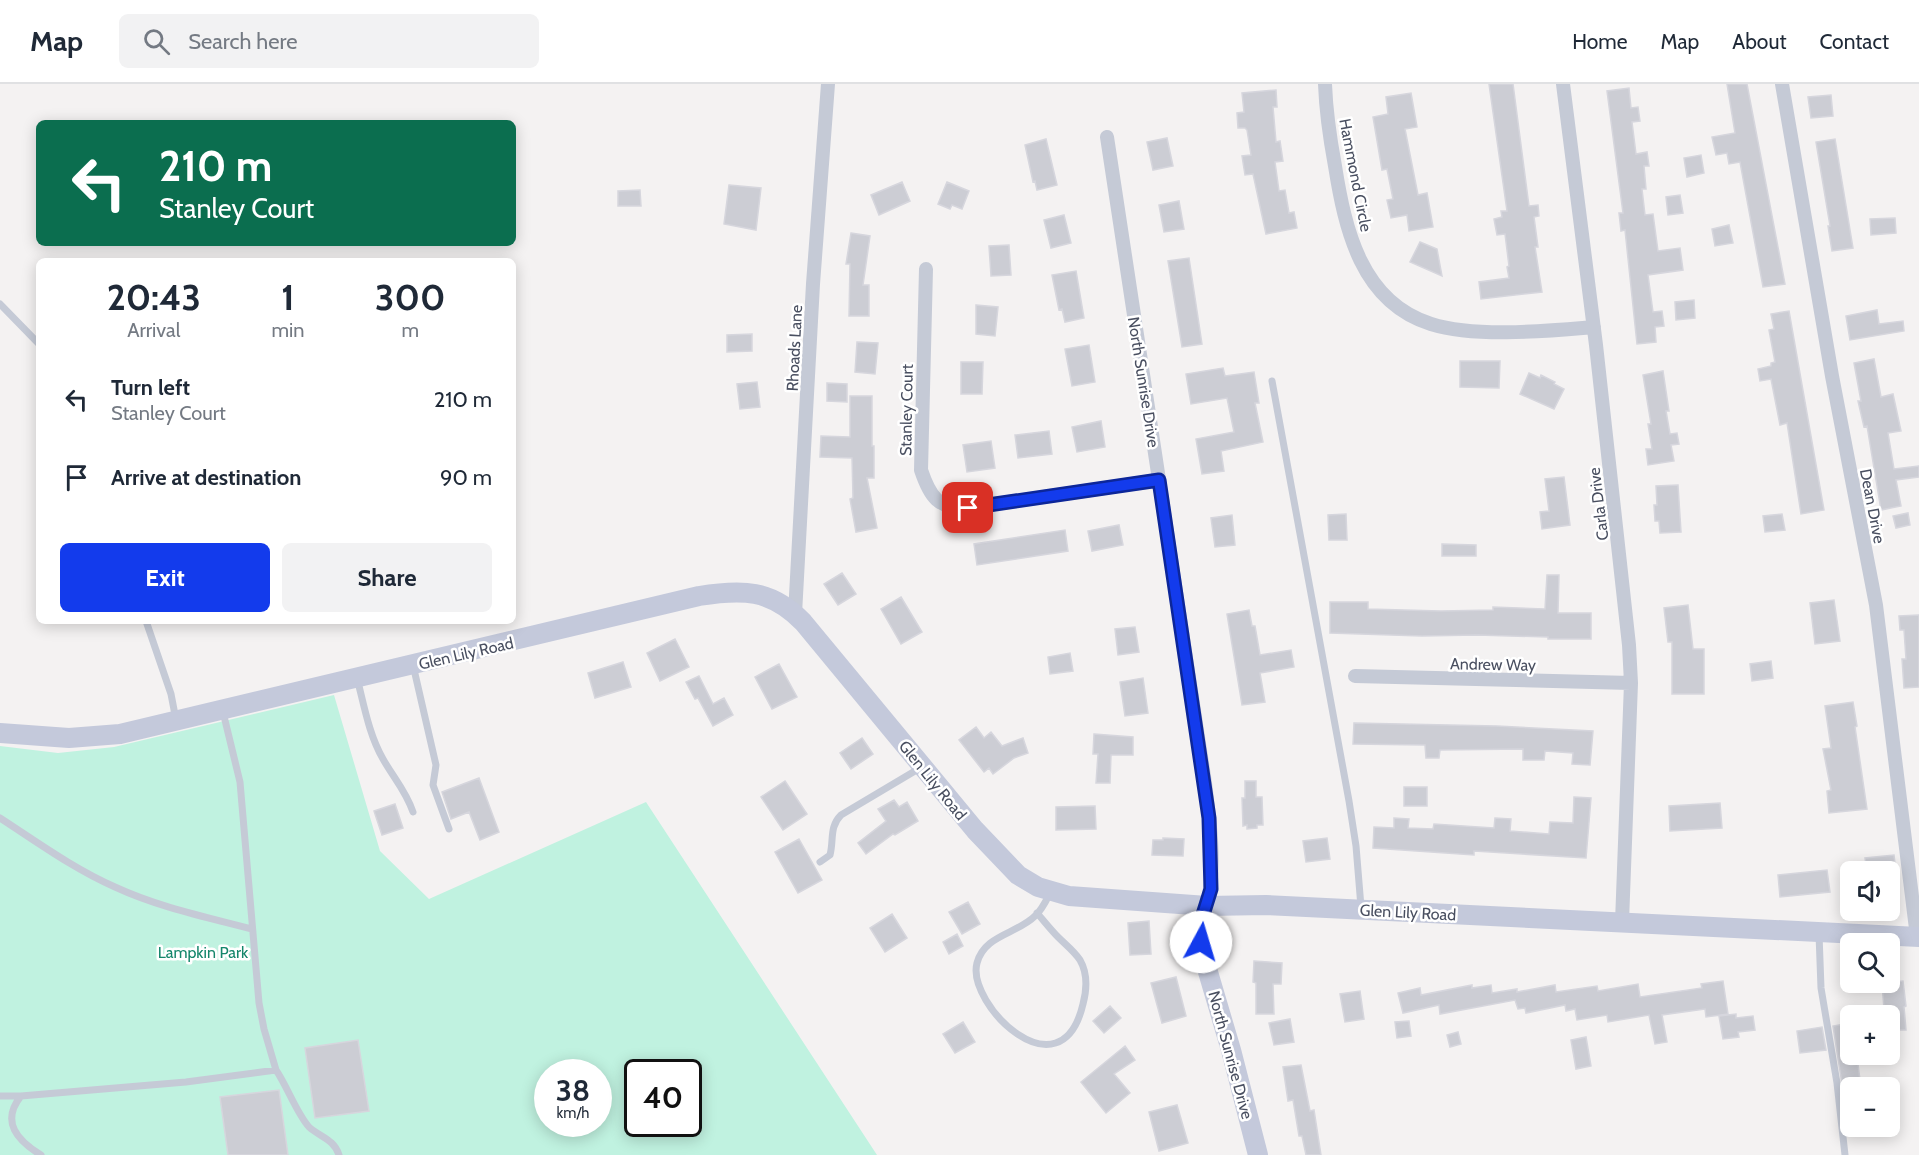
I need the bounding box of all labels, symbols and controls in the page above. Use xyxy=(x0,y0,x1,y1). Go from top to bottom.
search box xyxy=(119,14,539,68)
text: Map xyxy=(30,24,83,58)
icon: search xyxy=(140,25,173,58)
text: Search here xyxy=(188,28,297,55)
text: Home xyxy=(1572,29,1628,54)
text: Map xyxy=(1661,29,1699,54)
text: About xyxy=(1732,29,1786,54)
text: Contact xyxy=(1819,29,1889,54)
street label: Hammond Circle xyxy=(1335,117,1376,233)
text: 210 m xyxy=(159,140,272,192)
icon: left xyxy=(60,144,138,222)
text: Stanley Court xyxy=(159,192,314,225)
text: 20:43 xyxy=(107,275,201,319)
text: 1 xyxy=(281,275,295,319)
text: 300 xyxy=(375,275,445,319)
street label: Rhoads Lane xyxy=(783,304,806,392)
street label: North Sunrise Drive xyxy=(1124,315,1163,449)
text: Arrival xyxy=(127,318,180,342)
text: min xyxy=(272,318,304,342)
text: m xyxy=(401,318,419,342)
street label: Stanley Court xyxy=(896,363,917,456)
text: Turn left xyxy=(111,374,190,401)
icon: left xyxy=(60,383,93,416)
text: 210 m xyxy=(434,386,492,413)
text: Stanley Court xyxy=(111,401,226,425)
icon: arrive xyxy=(60,461,93,494)
text: Arrive at destination xyxy=(111,464,301,491)
text: 90 m xyxy=(440,464,492,491)
street label: Carla Drive xyxy=(1585,466,1612,542)
street label: Dean Drive xyxy=(1856,467,1889,545)
pin xyxy=(942,482,993,533)
icon: arrive xyxy=(951,491,984,524)
button: Exit xyxy=(60,543,270,612)
button: Share xyxy=(282,543,492,612)
street label: Glen Lily Road xyxy=(417,633,515,674)
street label: Andrew Way xyxy=(1450,654,1536,675)
street label: Glen Lily Road xyxy=(895,737,970,824)
map controls xyxy=(1840,861,1900,1137)
button: sound xyxy=(1840,861,1900,921)
street label: Glen Lily Road xyxy=(1359,900,1457,925)
position arrow xyxy=(1169,910,1233,974)
button: search xyxy=(1840,933,1900,993)
park label: Lampkin Park xyxy=(158,943,249,962)
street label: North Sunrise Drive xyxy=(1204,989,1257,1121)
button: + xyxy=(1840,1005,1900,1065)
speed limit sign: 40 xyxy=(624,1059,702,1137)
text: 38 xyxy=(556,1072,590,1109)
button: − xyxy=(1840,1077,1900,1137)
text: km/h xyxy=(557,1104,589,1122)

